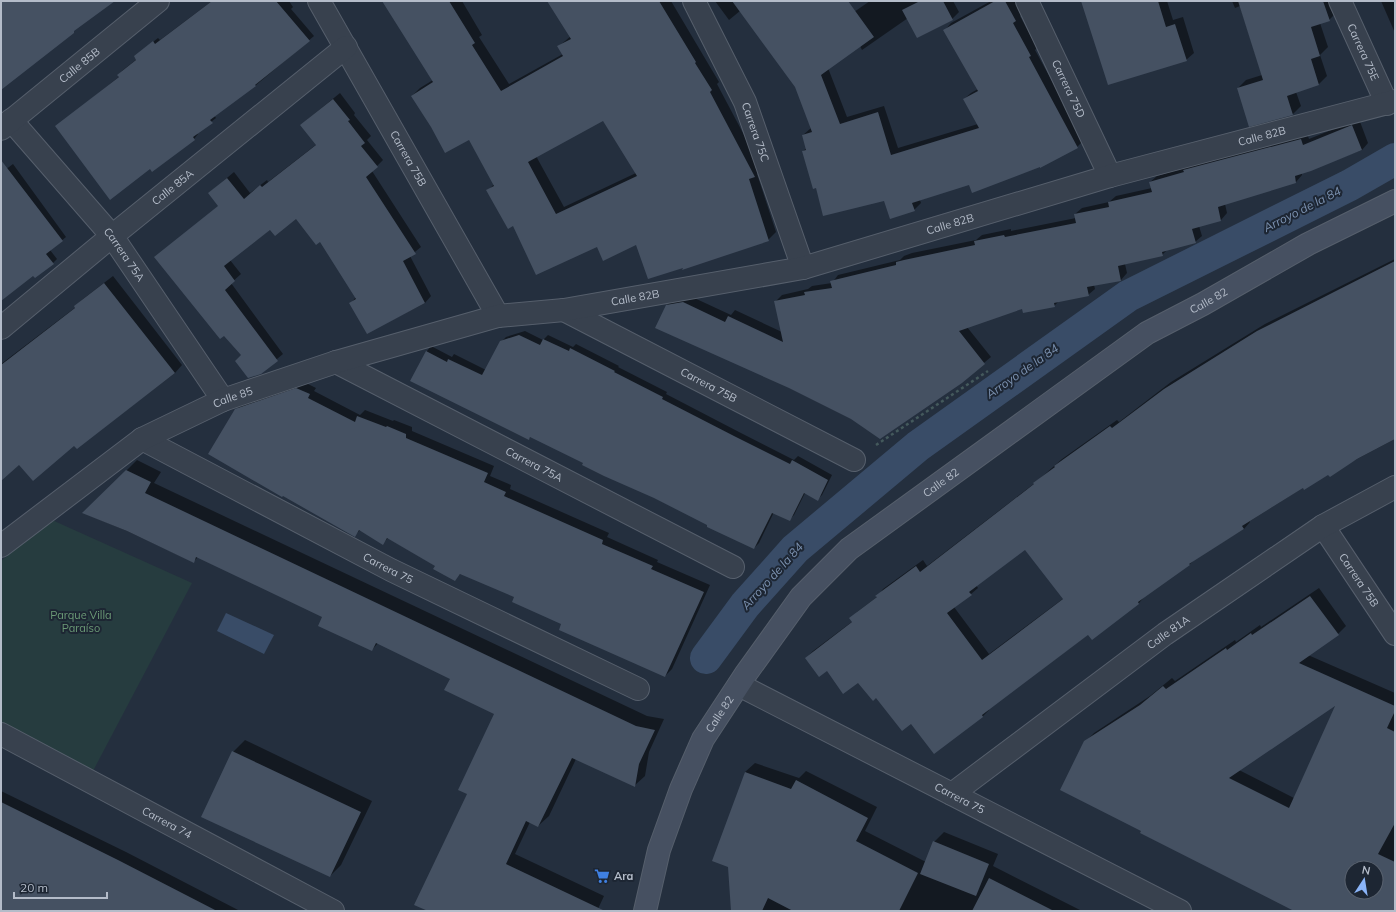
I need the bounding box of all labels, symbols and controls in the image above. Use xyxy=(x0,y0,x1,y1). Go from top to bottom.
street label: Carrera 75E xyxy=(1344,21,1382,83)
street label: Calle 85B xyxy=(56,44,103,86)
street label: Carrera 75D xyxy=(1049,57,1088,120)
street label: Carrera 75C xyxy=(739,100,772,164)
street label: Calle 82B xyxy=(1237,123,1287,149)
street label: Carrera 75B xyxy=(387,128,430,189)
street label: Calle 85A xyxy=(149,166,196,208)
water label: Arroyo de la 84 xyxy=(1260,183,1343,235)
street label: Calle 82B xyxy=(925,210,975,238)
street label: Carrera 75A xyxy=(101,225,148,284)
street label: Calle 82 xyxy=(1187,284,1230,317)
street label: Calle 82B xyxy=(610,286,660,309)
water label: Arroyo de la 84 xyxy=(982,340,1061,402)
street label: Carrera 75B xyxy=(678,364,740,405)
street label: Calle 85 xyxy=(210,383,255,411)
street label: Carrera 75A xyxy=(503,444,565,485)
street label: Calle 82 xyxy=(920,464,962,500)
water label: Arroyo de la 84 xyxy=(737,539,806,613)
street label: Carrera 75 xyxy=(361,550,416,587)
street label: Carrera 75B xyxy=(1336,550,1382,610)
park label: Parque Villa Paraíso xyxy=(50,608,112,635)
street label: Calle 81A xyxy=(1144,612,1192,652)
street label: Calle 82 xyxy=(702,693,737,735)
street label: Carrera 75 xyxy=(932,779,988,817)
street label: Carrera 74 xyxy=(140,803,195,842)
north arrow xyxy=(1344,860,1384,900)
text: N xyxy=(1361,863,1372,878)
supermarket icon: Ara xyxy=(593,867,611,885)
place label: Ara xyxy=(614,869,634,883)
scale bar xyxy=(14,874,107,900)
text: 20 m xyxy=(20,880,48,895)

